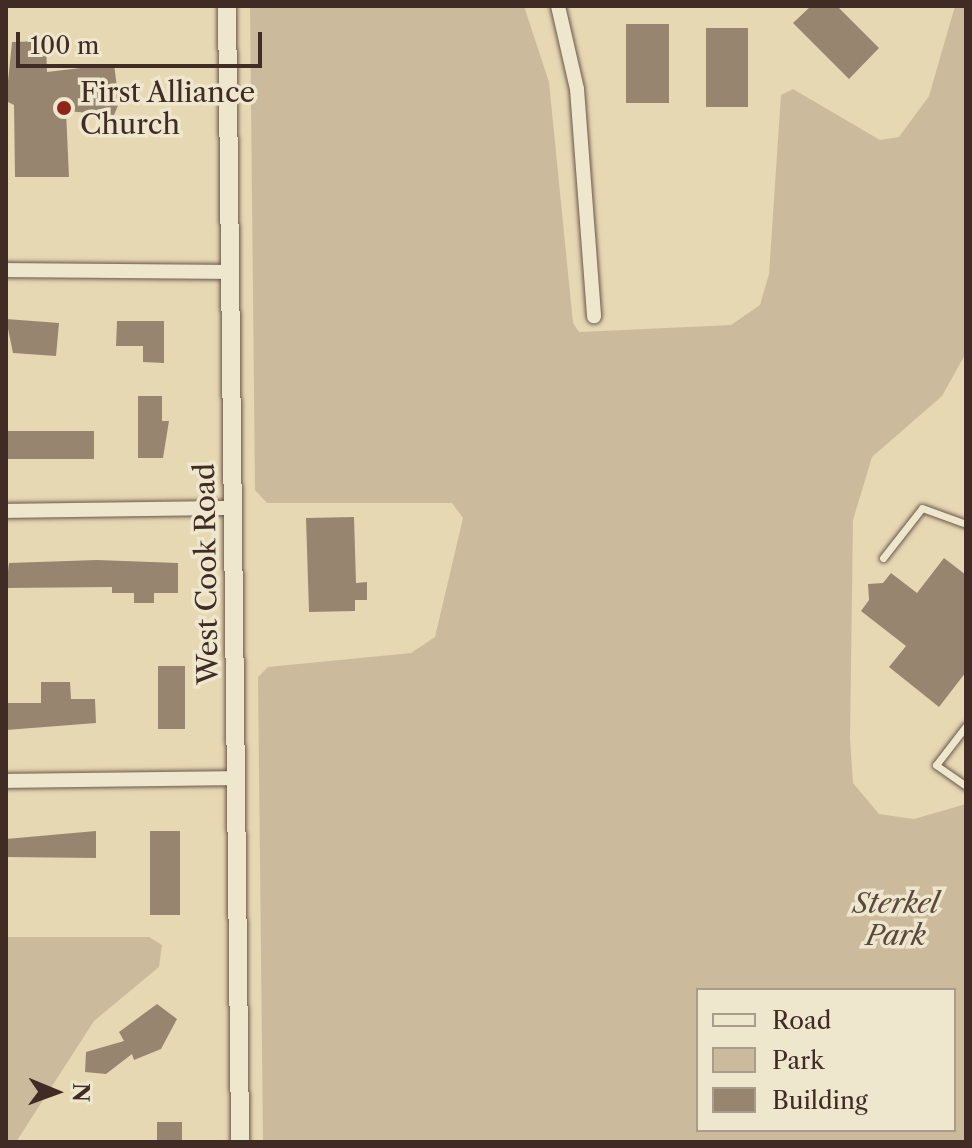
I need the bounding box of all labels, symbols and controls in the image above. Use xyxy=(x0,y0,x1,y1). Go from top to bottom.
scale bar xyxy=(20,16,266,66)
text: 100 m xyxy=(30,31,99,60)
place label: First Alliance Church xyxy=(80,75,256,141)
marker: First Alliance Church xyxy=(55,99,73,117)
street label: West Cook Road xyxy=(187,463,225,685)
park label: Sterkel Park xyxy=(853,886,939,952)
legend xyxy=(696,988,956,1132)
text: Road xyxy=(772,1006,831,1035)
text: Park xyxy=(772,1046,824,1075)
north arrow xyxy=(16,1052,96,1132)
text: N xyxy=(67,1083,94,1102)
text: Building xyxy=(772,1086,868,1115)

